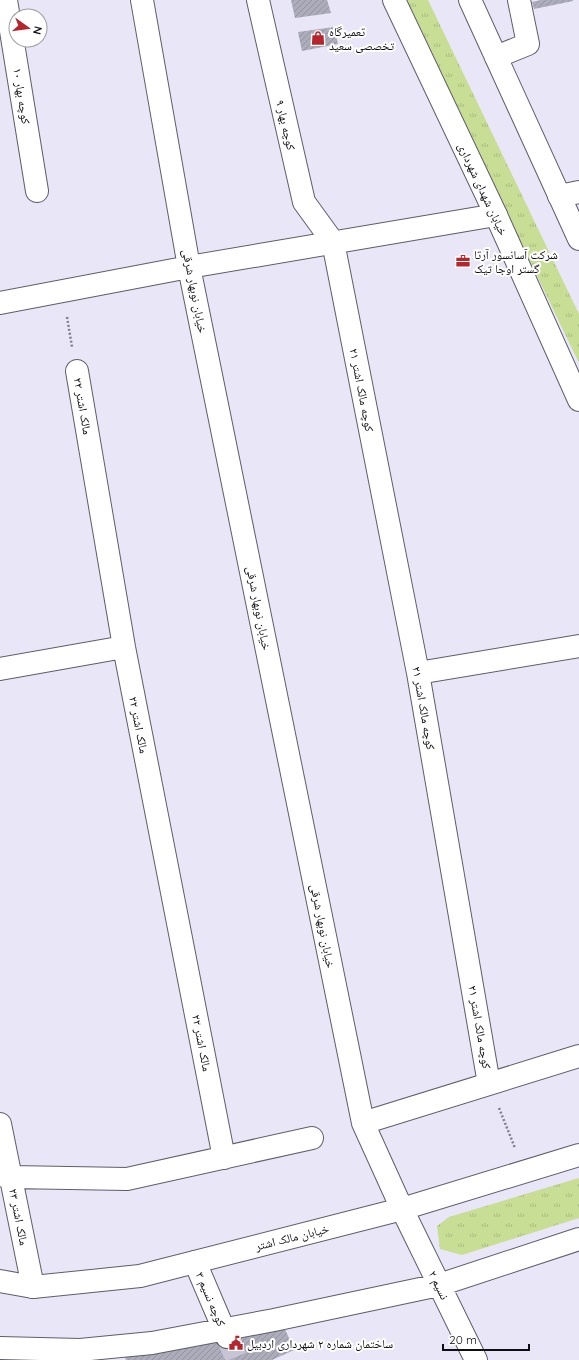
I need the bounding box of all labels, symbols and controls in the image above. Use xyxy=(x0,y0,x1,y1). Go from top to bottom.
north arrow xyxy=(8,8,48,48)
place label: تعمیرگاه تخصصی سعید xyxy=(329,24,395,53)
text: N xyxy=(30,25,45,36)
shop icon: تعمیرگاه تخصصی سعید xyxy=(310,30,326,46)
street label: کوچه بهار ۱۰ xyxy=(10,67,34,125)
street label: کوچه بهار ۹ xyxy=(273,98,299,152)
street label: خیابان شهدای شهرداری xyxy=(455,140,511,238)
place label: شرکت آسانسور آرتا گستر اوجا تیک xyxy=(474,247,558,276)
street label: خیابان نوبهار شرقی xyxy=(179,248,211,335)
office icon: شرکت آسانسور آرتا گستر اوجا تیک xyxy=(455,253,471,269)
street label: کوچه مالک اشتر ۲۱ xyxy=(347,347,377,433)
street label: مالک اشتر ۲۲ xyxy=(71,376,95,436)
street label: خیابان نوبهار شرقی xyxy=(243,565,275,652)
street label: کوچه مالک اشتر ۲۱ xyxy=(409,665,439,751)
street label: مالک اشتر ۲۲ xyxy=(126,695,152,755)
street label: خیابان نوبهار شرقی xyxy=(307,883,339,970)
street label: کوچه مالک اشتر ۲۱ xyxy=(465,984,495,1070)
street label: مالک اشتر ۲۲ xyxy=(189,1013,215,1073)
street label: مالک اشتر ۲۳ xyxy=(6,1187,32,1247)
street label: خیابان مالک اشتر xyxy=(253,1221,331,1254)
street label: نسیم ۲ xyxy=(425,1268,452,1302)
street label: کوچه نسیم ۳ xyxy=(192,1270,229,1329)
scale bar xyxy=(443,1326,529,1352)
text: 20 m xyxy=(449,1332,477,1347)
public building icon: ساختمان شماره ۲ شهرداری اردبیل xyxy=(228,1335,244,1351)
place label: ساختمان شماره ۲ شهرداری اردبیل xyxy=(247,1336,393,1351)

